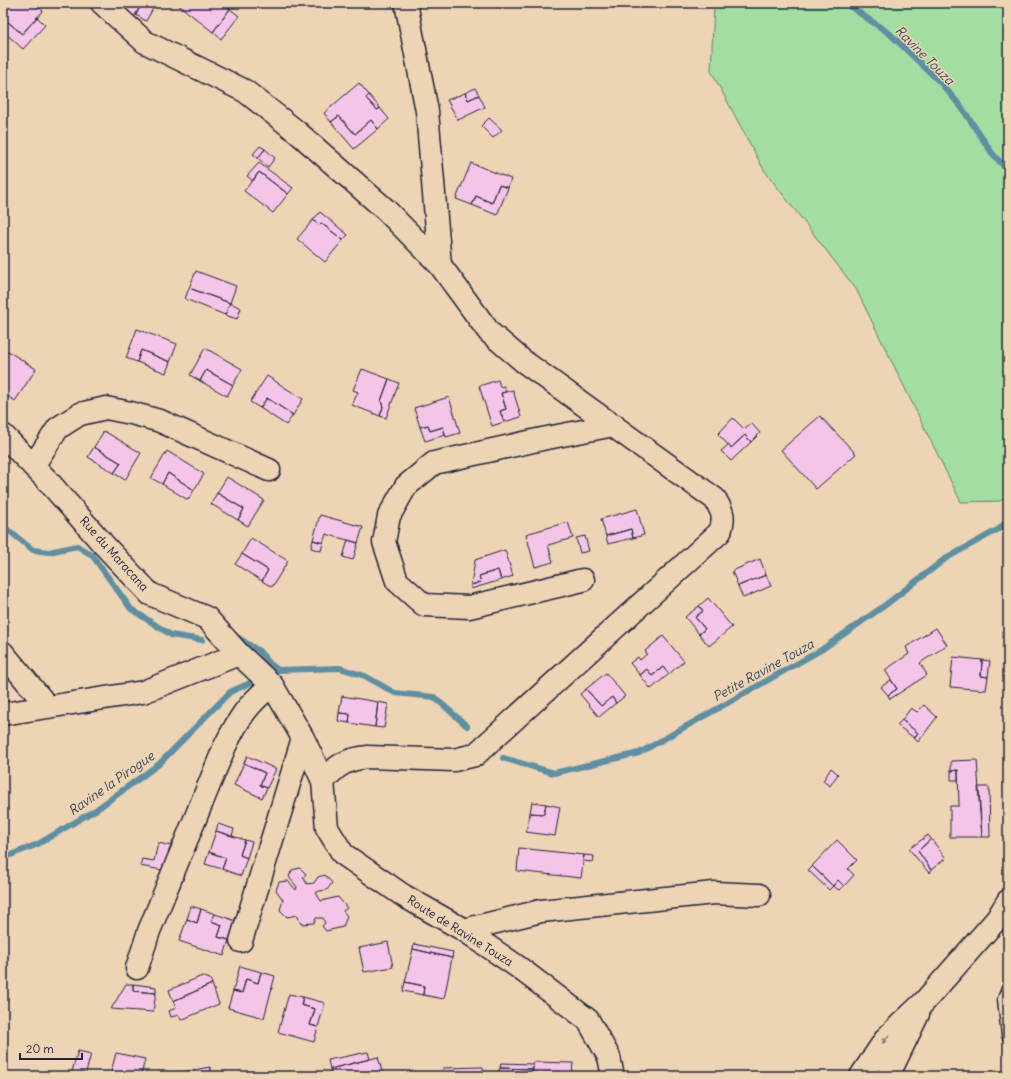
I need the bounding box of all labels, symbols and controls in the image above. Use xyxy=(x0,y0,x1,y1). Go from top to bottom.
water label: Ravine Touza xyxy=(891,22,958,89)
street label: Rue du Maracana xyxy=(77,513,152,594)
water label: Petite Ravine Touza xyxy=(710,635,817,705)
water label: Ravine la Pirogue xyxy=(65,747,158,819)
street label: Route de Ravine Touza xyxy=(405,892,516,969)
one-way arrow xyxy=(882,1034,890,1045)
scale bar xyxy=(20,1035,82,1061)
text: 20 m xyxy=(26,1041,54,1056)

